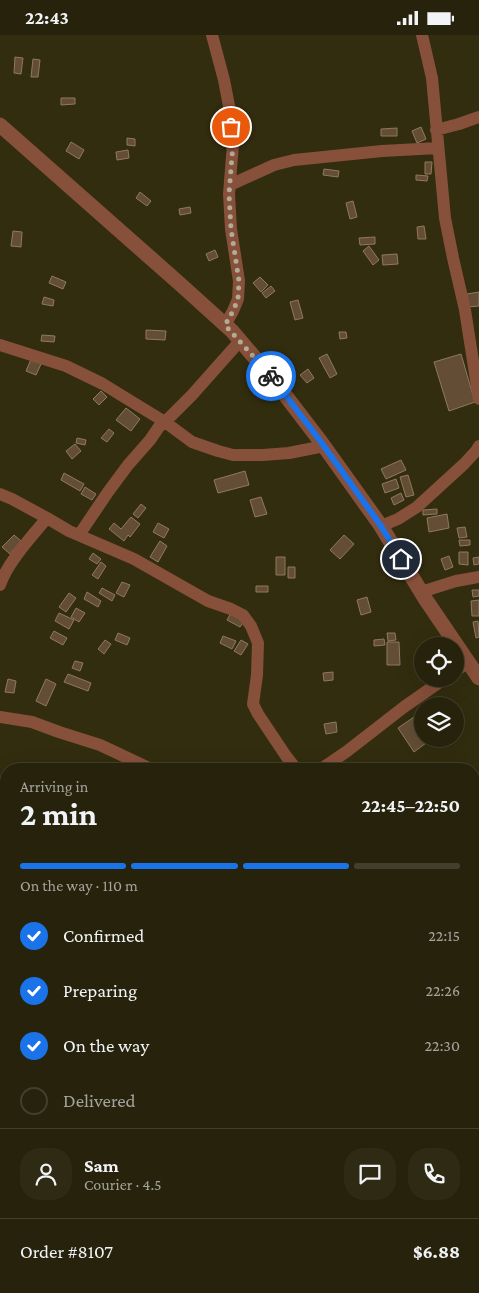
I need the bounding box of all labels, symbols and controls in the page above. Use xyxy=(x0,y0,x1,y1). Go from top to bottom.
text: 22:43 xyxy=(25,7,69,28)
pin xyxy=(210,106,252,148)
icon: bag xyxy=(217,113,245,141)
courier xyxy=(246,351,296,401)
icon: bike xyxy=(257,362,285,390)
pin xyxy=(380,538,422,580)
icon: home xyxy=(387,545,415,573)
map controls xyxy=(414,637,464,747)
button: locate xyxy=(414,637,464,687)
button: layers xyxy=(414,697,464,747)
text: Arriving in xyxy=(20,778,88,795)
text: 22:45–22:50 xyxy=(362,795,460,816)
text: 2 min xyxy=(20,796,97,832)
text: On the way · 110 m xyxy=(20,877,138,894)
icon: check xyxy=(20,922,48,950)
text: Confirmed xyxy=(63,925,144,946)
text: 22:15 xyxy=(428,927,460,944)
icon: check xyxy=(20,977,48,1005)
text: Preparing xyxy=(63,980,137,1001)
text: 22:26 xyxy=(425,982,460,999)
icon: check xyxy=(20,1032,48,1060)
text: On the way xyxy=(63,1035,149,1056)
text: 22:30 xyxy=(425,1037,460,1054)
text: Delivered xyxy=(63,1090,136,1111)
button: person xyxy=(20,1148,72,1200)
button: chat xyxy=(344,1148,396,1200)
button: phone xyxy=(408,1148,460,1200)
text: Sam xyxy=(84,1155,119,1176)
text: Courier · 4.5 xyxy=(84,1176,162,1193)
text: Order #8107 xyxy=(20,1241,113,1262)
text: $6.88 xyxy=(413,1241,460,1262)

